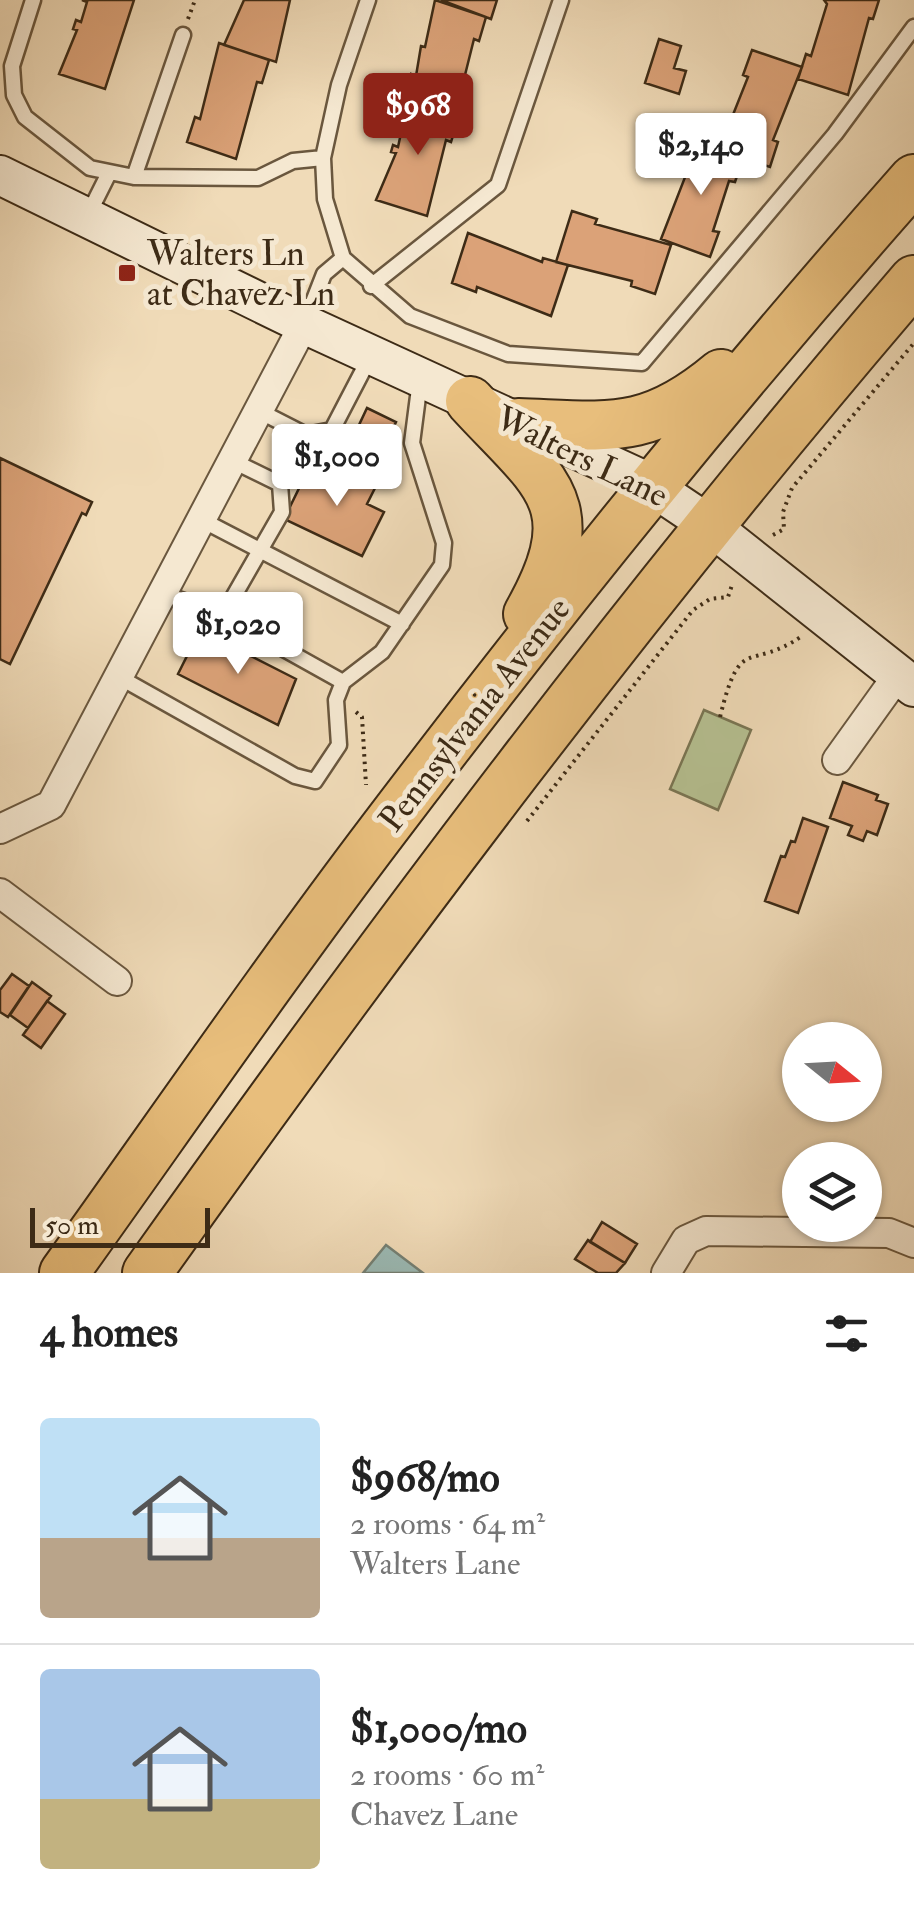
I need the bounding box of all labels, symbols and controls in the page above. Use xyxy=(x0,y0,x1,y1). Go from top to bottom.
pin: $968 xyxy=(359,73,477,158)
text: $968 xyxy=(385,85,451,125)
pin: $2,140 xyxy=(620,113,782,198)
text: $2,140 xyxy=(657,125,745,165)
place label: Walters Ln at Chavez Ln xyxy=(146,232,335,316)
marker: Walters Ln at Chavez Ln xyxy=(116,262,138,284)
street label: Walters Lane xyxy=(487,396,675,518)
pin: $1,000 xyxy=(256,424,418,509)
text: $1,000 xyxy=(294,436,380,476)
street label: Pennsylvania Avenue xyxy=(369,588,580,841)
pin: $1,020 xyxy=(157,592,319,677)
text: $1,020 xyxy=(195,604,281,644)
north arrow xyxy=(782,1022,882,1122)
map controls xyxy=(782,1022,882,1242)
button: layers xyxy=(782,1142,882,1242)
scale bar xyxy=(30,1203,210,1248)
text: 50 m xyxy=(45,1208,99,1243)
icon: filters xyxy=(819,1306,874,1361)
text: 4 homes xyxy=(40,1307,178,1359)
text: $968/mo xyxy=(350,1452,500,1504)
icon: home xyxy=(120,1458,240,1578)
text: 2 rooms · 64 m² xyxy=(350,1504,545,1544)
text: Walters Lane xyxy=(350,1544,520,1584)
text: $1,000/mo xyxy=(350,1703,527,1755)
icon: home xyxy=(120,1709,240,1829)
text: 2 rooms · 60 m² xyxy=(350,1755,544,1795)
text: Chavez Lane xyxy=(350,1795,518,1835)

